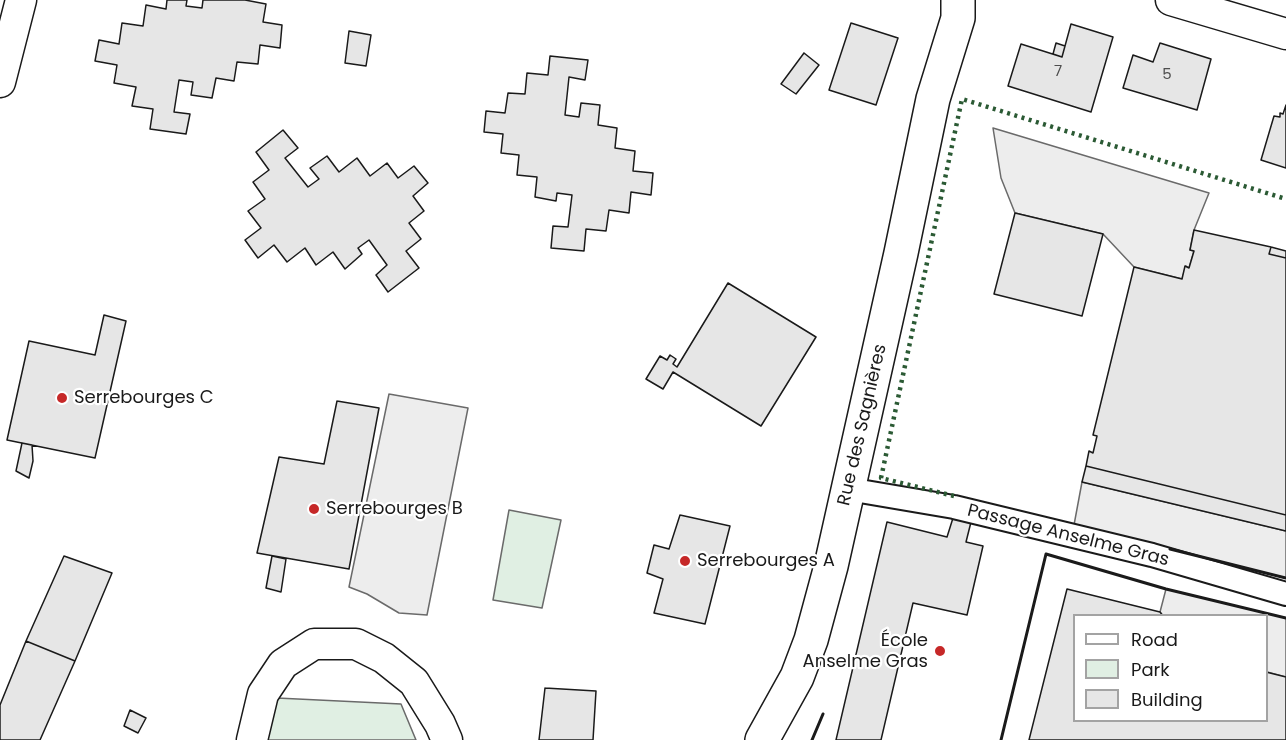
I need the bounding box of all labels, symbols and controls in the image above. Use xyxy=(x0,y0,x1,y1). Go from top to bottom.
house number: 7 xyxy=(1054,63,1062,81)
house number: 5 xyxy=(1162,66,1172,84)
street label: Rue des Sagnières xyxy=(834,342,892,508)
place label: Serrebourges C xyxy=(74,387,214,409)
marker: Serrebourges C xyxy=(55,391,69,405)
place label: Serrebourges B xyxy=(326,498,463,520)
street label: Passage Anselme Gras xyxy=(965,500,1171,572)
marker: Serrebourges B xyxy=(307,502,321,516)
place label: Serrebourges A xyxy=(697,550,835,572)
marker: Serrebourges A xyxy=(678,554,692,568)
legend xyxy=(1073,614,1268,722)
text: Road xyxy=(1131,627,1178,652)
place label: École Anselme Gras xyxy=(803,630,928,672)
marker: École Anselme Gras xyxy=(933,644,947,658)
text: Park xyxy=(1131,657,1170,682)
text: Building xyxy=(1131,687,1203,712)

